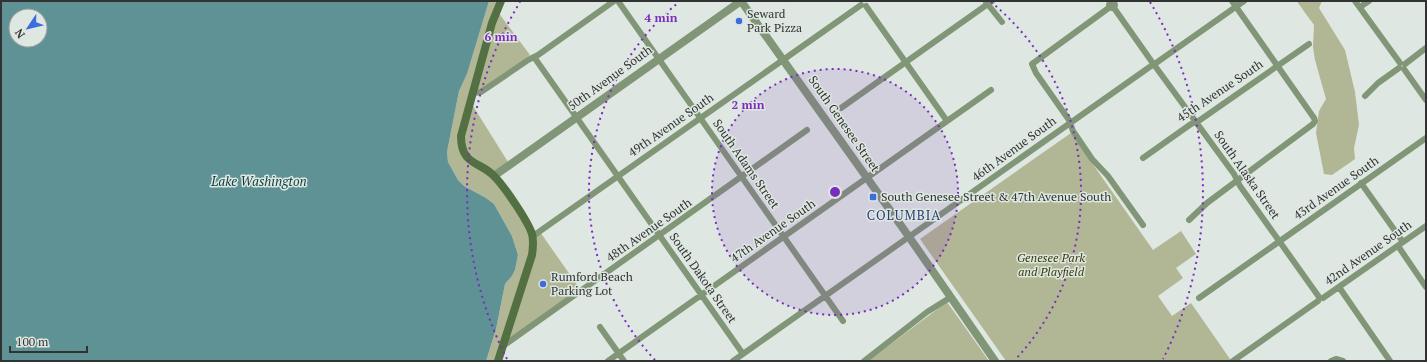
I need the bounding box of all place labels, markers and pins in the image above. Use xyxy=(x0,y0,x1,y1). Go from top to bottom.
place label: Seward Park Pizza xyxy=(747,6,802,35)
marker: Seward Park Pizza xyxy=(734,16,744,26)
centre of rings xyxy=(828,185,842,199)
place label: South Genesee Street & 47th Avenue South xyxy=(881,189,1111,204)
marker: South Genesee Street & 47th Avenue South xyxy=(868,192,878,202)
place label: Rumford Beach Parking Lot xyxy=(551,269,633,298)
marker: Rumford Beach Parking Lot xyxy=(538,279,548,289)

